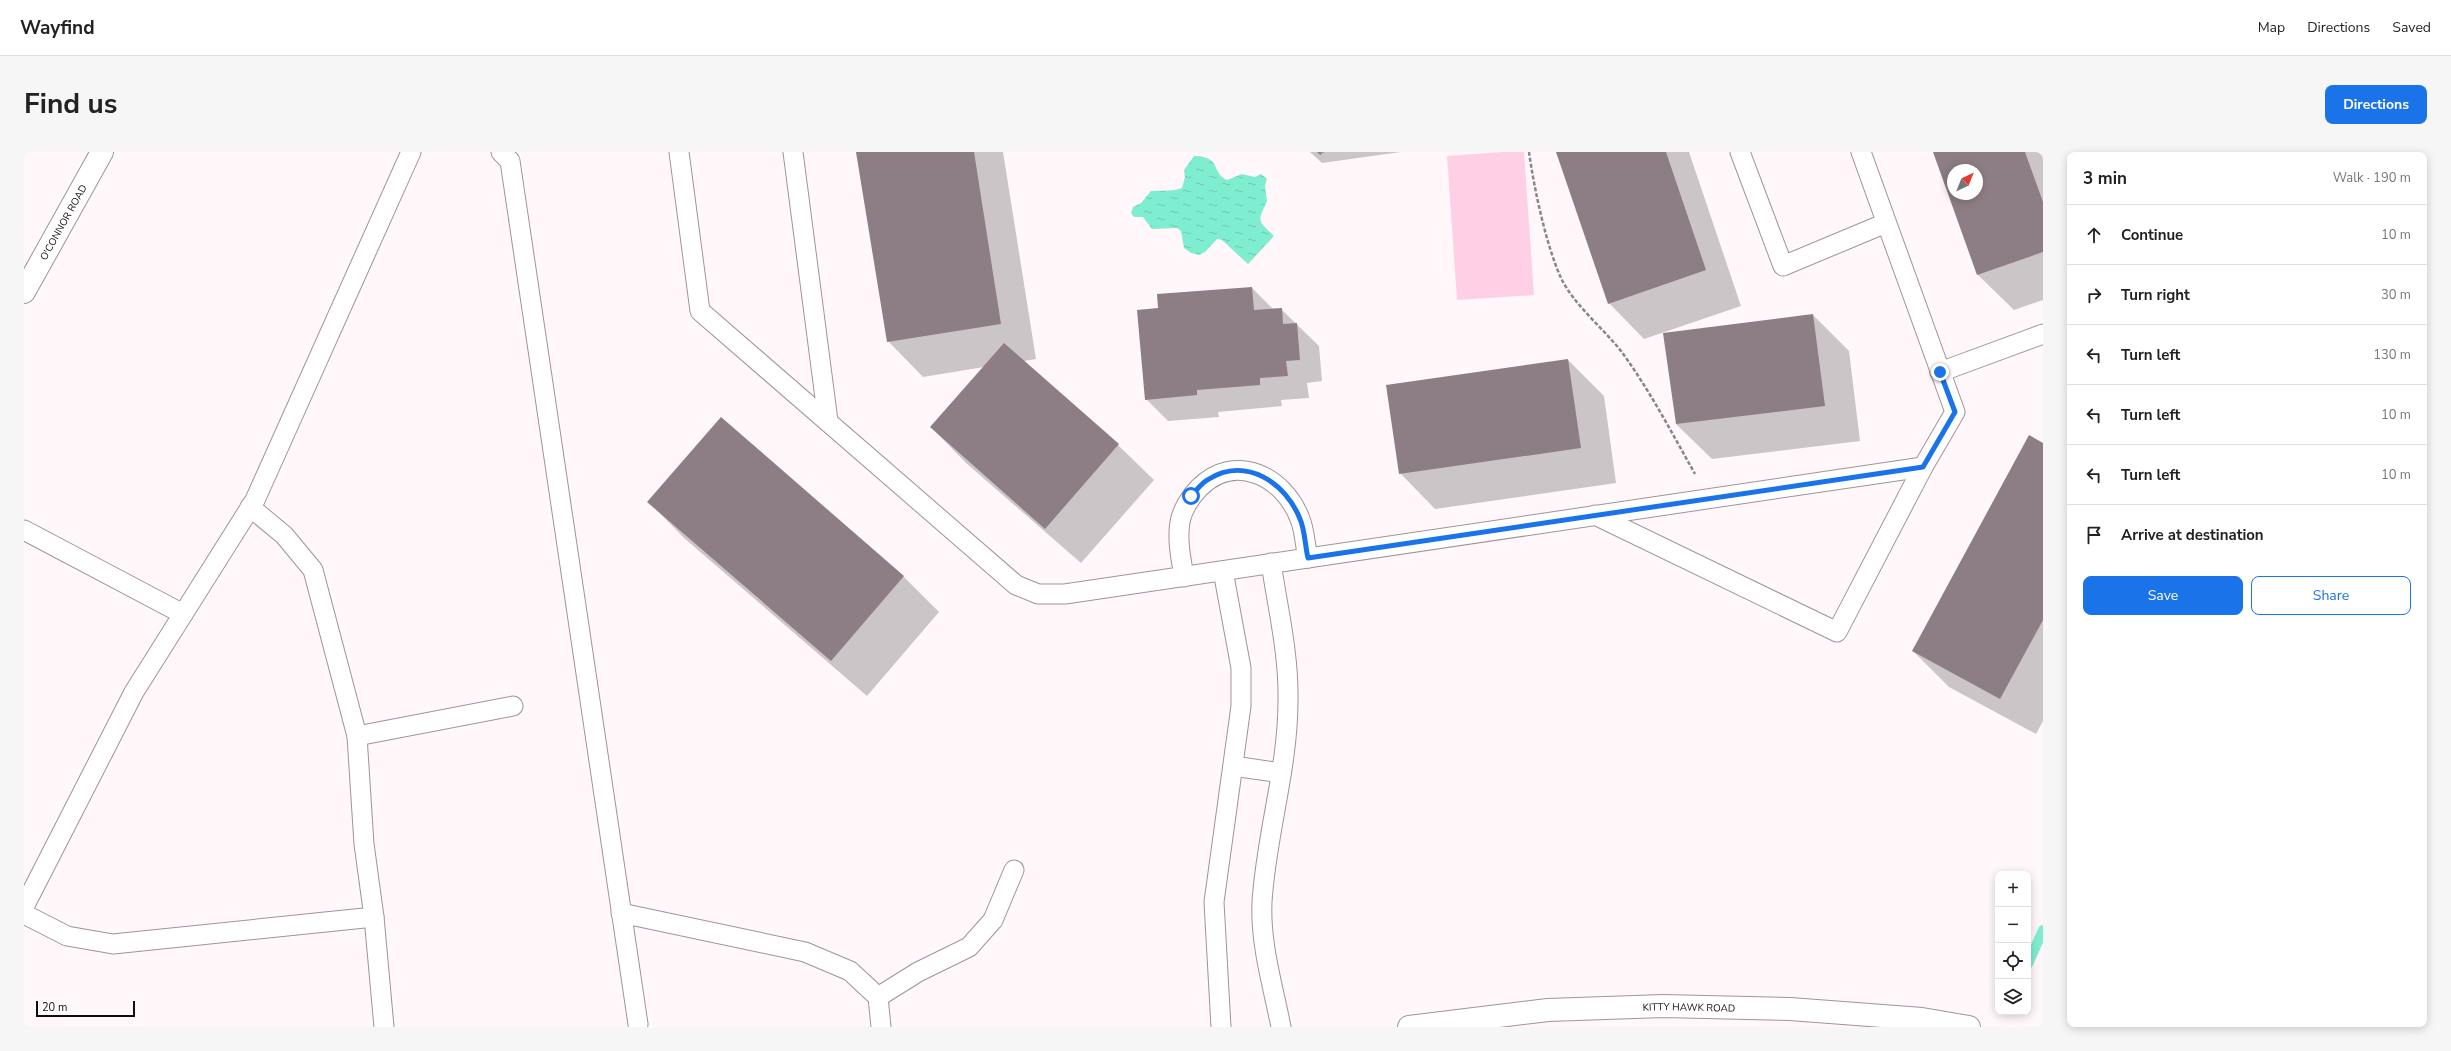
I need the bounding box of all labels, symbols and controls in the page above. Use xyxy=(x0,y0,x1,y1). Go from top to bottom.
text: Wayfind xyxy=(20,15,95,41)
text: Map xyxy=(2258,18,2285,37)
text: Directions xyxy=(2307,18,2370,37)
text: Saved xyxy=(2392,18,2431,37)
text: Find us xyxy=(24,85,118,123)
button: Directions xyxy=(2325,85,2427,124)
north arrow xyxy=(1947,164,1983,200)
text: 3 min xyxy=(2083,167,2127,190)
text: Walk · 190 m xyxy=(2333,169,2411,187)
street label: O'CONNOR ROAD xyxy=(37,182,91,263)
icon: ahead xyxy=(2083,224,2105,246)
text: Continue xyxy=(2121,225,2183,245)
text: 10 m xyxy=(2381,226,2411,244)
icon: right xyxy=(2083,284,2105,306)
text: Turn right xyxy=(2121,285,2190,305)
text: 30 m xyxy=(2381,286,2411,304)
icon: left xyxy=(2083,344,2105,366)
text: Turn left xyxy=(2121,345,2180,365)
text: 130 m xyxy=(2373,346,2411,364)
route end xyxy=(1931,363,1949,381)
icon: left xyxy=(2083,404,2105,426)
text: Turn left xyxy=(2121,405,2180,425)
text: 10 m xyxy=(2381,406,2411,424)
icon: left xyxy=(2083,464,2105,486)
text: Turn left xyxy=(2121,465,2180,485)
text: 10 m xyxy=(2381,466,2411,484)
route start xyxy=(1182,487,1200,505)
icon: arrive xyxy=(2083,524,2105,546)
text: Arrive at destination xyxy=(2121,525,2264,545)
button: Save xyxy=(2083,576,2243,615)
button: Share xyxy=(2251,576,2411,615)
map controls xyxy=(1995,871,2031,1015)
button: + xyxy=(1995,871,2031,907)
button: − xyxy=(1995,907,2031,943)
button: locate xyxy=(1995,943,2031,979)
button: layers xyxy=(1995,979,2031,1015)
scale bar xyxy=(36,999,135,1018)
text: 20 m xyxy=(42,1000,67,1015)
street label: KITTY HAWK ROAD xyxy=(1642,1000,1735,1016)

